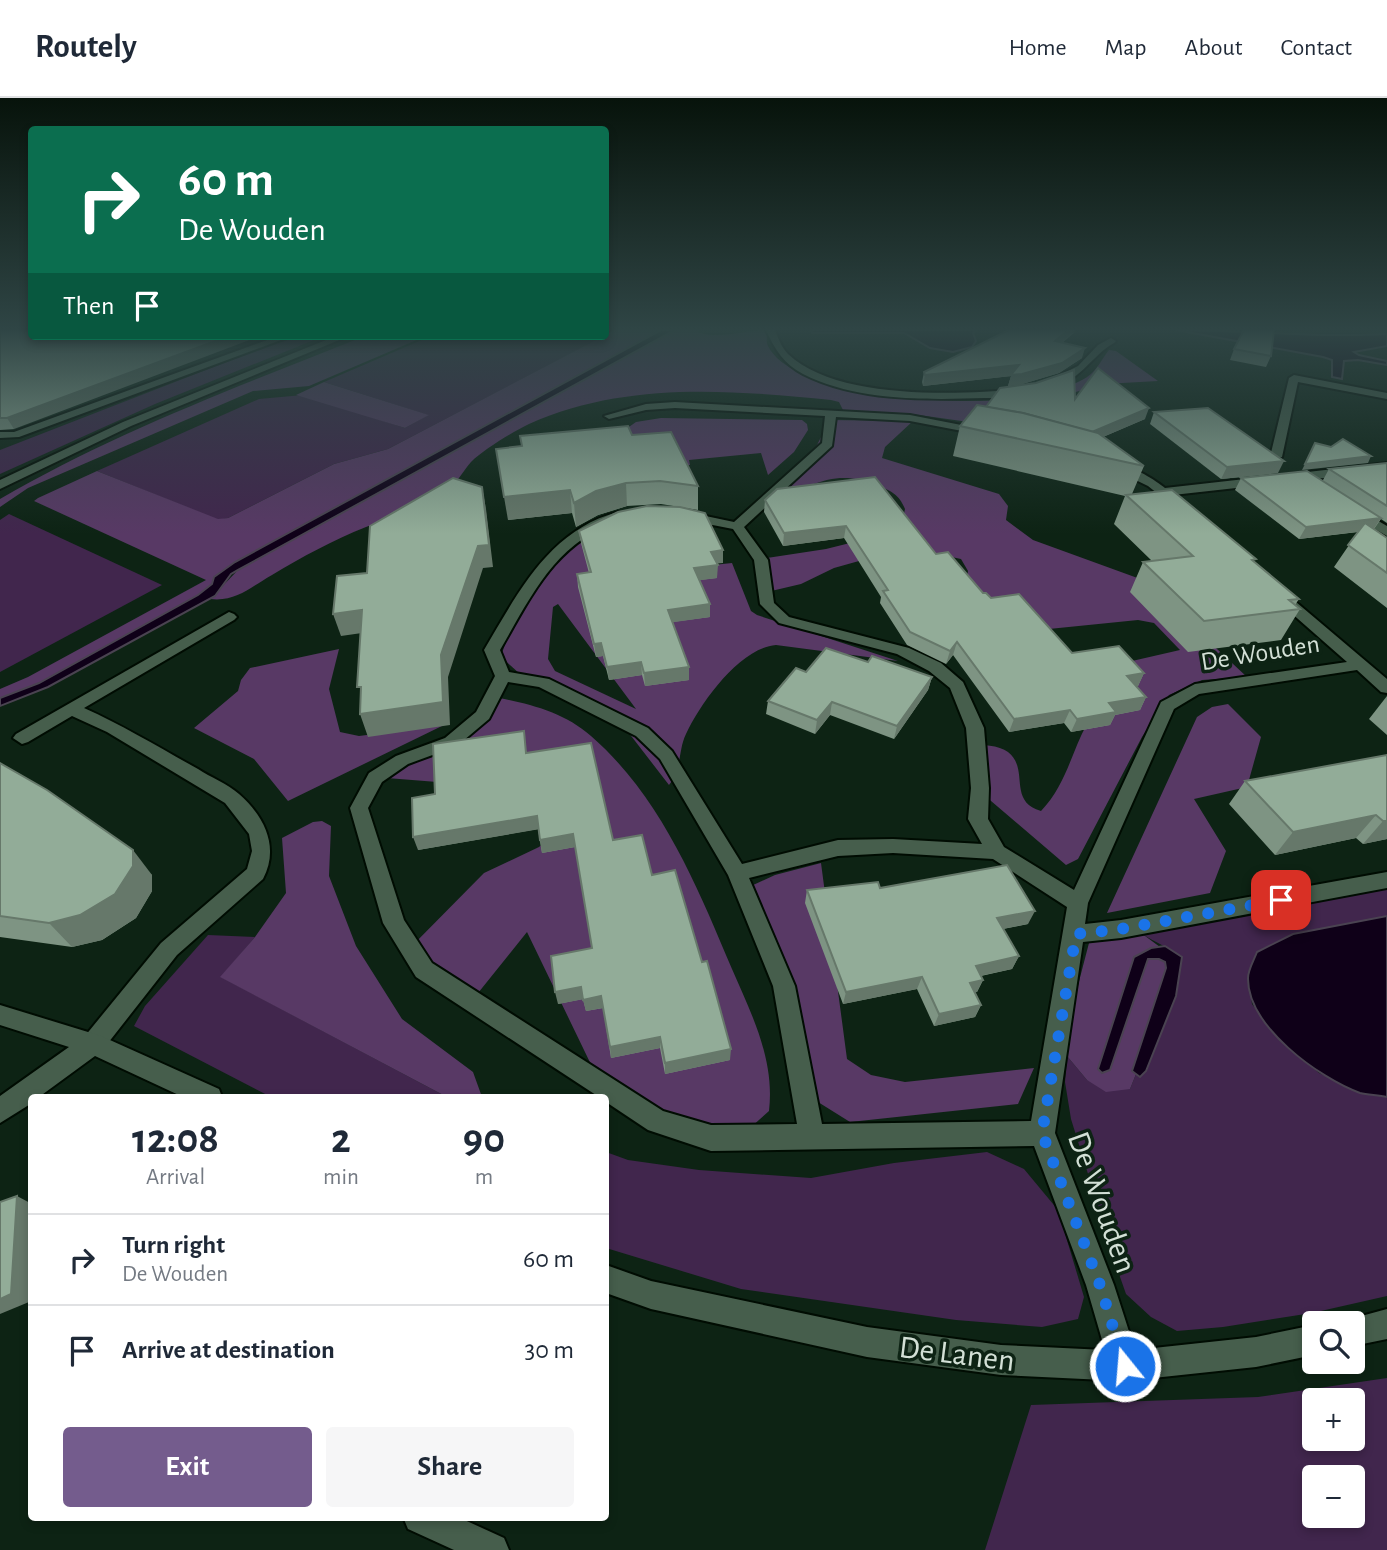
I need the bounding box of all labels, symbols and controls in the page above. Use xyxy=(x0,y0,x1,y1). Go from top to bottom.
text: Routely xyxy=(35,31,137,64)
text: Home xyxy=(1009,36,1067,60)
text: Map xyxy=(1105,36,1147,60)
text: About xyxy=(1185,36,1242,60)
text: Contact xyxy=(1280,36,1352,60)
icon: right xyxy=(63,154,154,245)
text: 60 m xyxy=(178,156,274,205)
text: De Wouden xyxy=(178,214,326,246)
icon: arrive xyxy=(128,287,166,325)
text: Then xyxy=(63,293,114,319)
street label: De Wouden xyxy=(1199,631,1321,675)
pin xyxy=(1251,870,1311,930)
icon: arrive xyxy=(1262,881,1300,919)
text: 12:08 xyxy=(132,1118,219,1160)
text: 2 xyxy=(331,1118,351,1160)
text: 90 xyxy=(463,1118,505,1160)
street label: De Wouden xyxy=(1062,1127,1142,1277)
text: Arrival xyxy=(146,1166,205,1189)
text: min xyxy=(323,1166,359,1189)
text: m xyxy=(475,1166,493,1189)
text: Turn right xyxy=(122,1232,225,1258)
icon: right xyxy=(63,1241,101,1279)
text: 60 m xyxy=(523,1246,574,1272)
text: De Wouden xyxy=(122,1263,228,1286)
map controls xyxy=(1302,1311,1365,1528)
button: search xyxy=(1302,1311,1365,1374)
position arrow xyxy=(1088,1329,1162,1403)
street label: De Lanen xyxy=(897,1331,1017,1377)
icon: arrive xyxy=(63,1332,101,1370)
text: Arrive at destination xyxy=(122,1337,335,1363)
text: 30 m xyxy=(524,1337,574,1363)
button: + xyxy=(1302,1388,1365,1451)
button: Exit xyxy=(63,1427,312,1507)
button: Share xyxy=(326,1427,574,1507)
button: − xyxy=(1302,1465,1365,1528)

